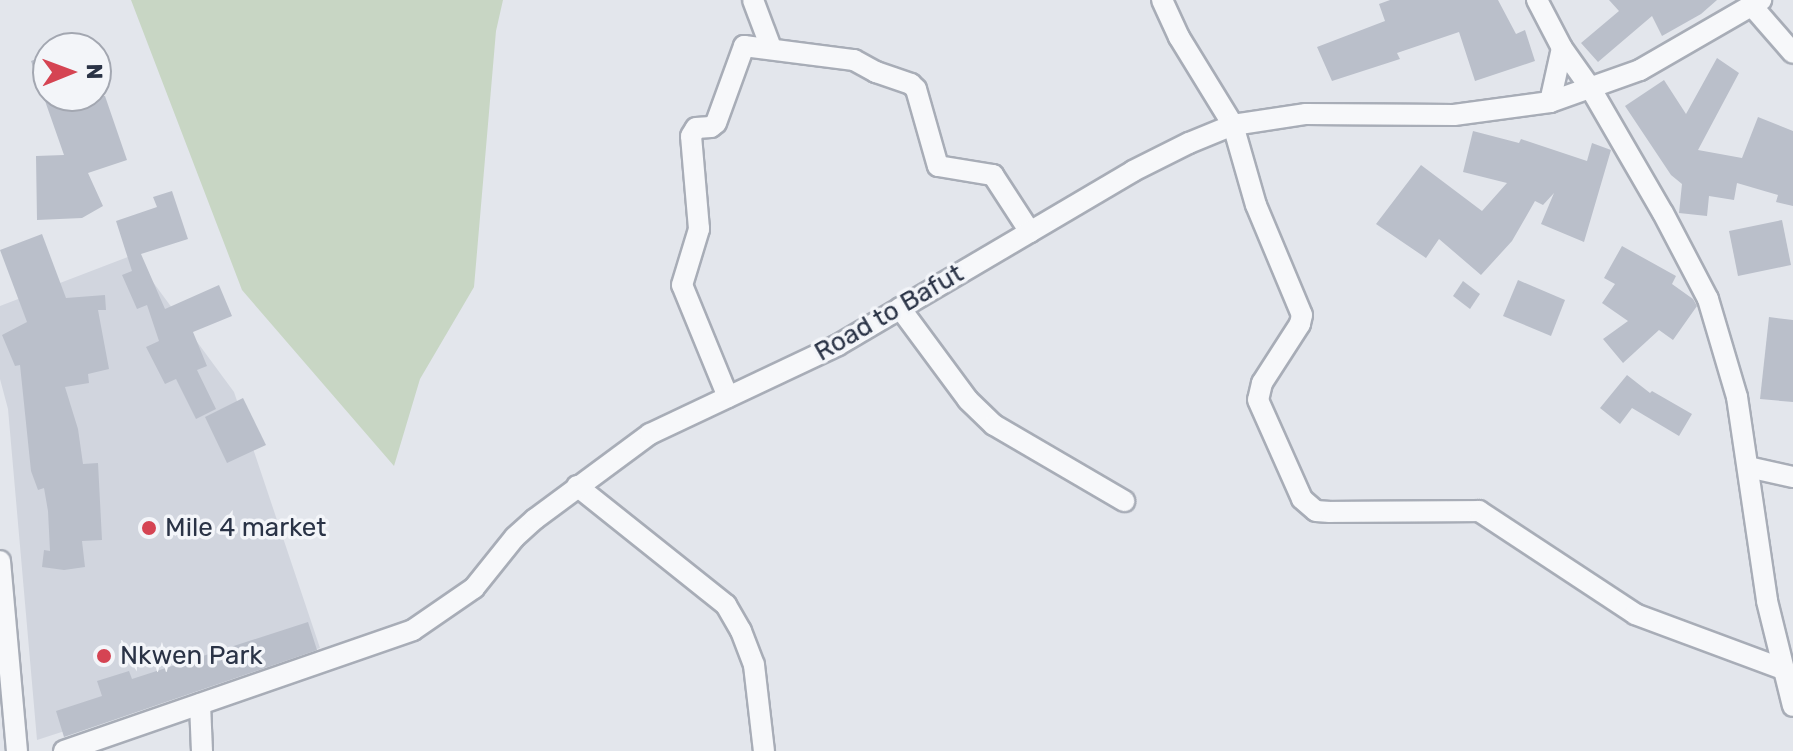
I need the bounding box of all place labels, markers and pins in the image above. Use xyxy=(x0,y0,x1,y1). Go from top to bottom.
place label: Mile 4 market xyxy=(165,512,326,544)
marker: Mile 4 market xyxy=(140,519,158,537)
place label: Nkwen Park xyxy=(120,640,263,672)
marker: Nkwen Park xyxy=(95,647,113,665)

